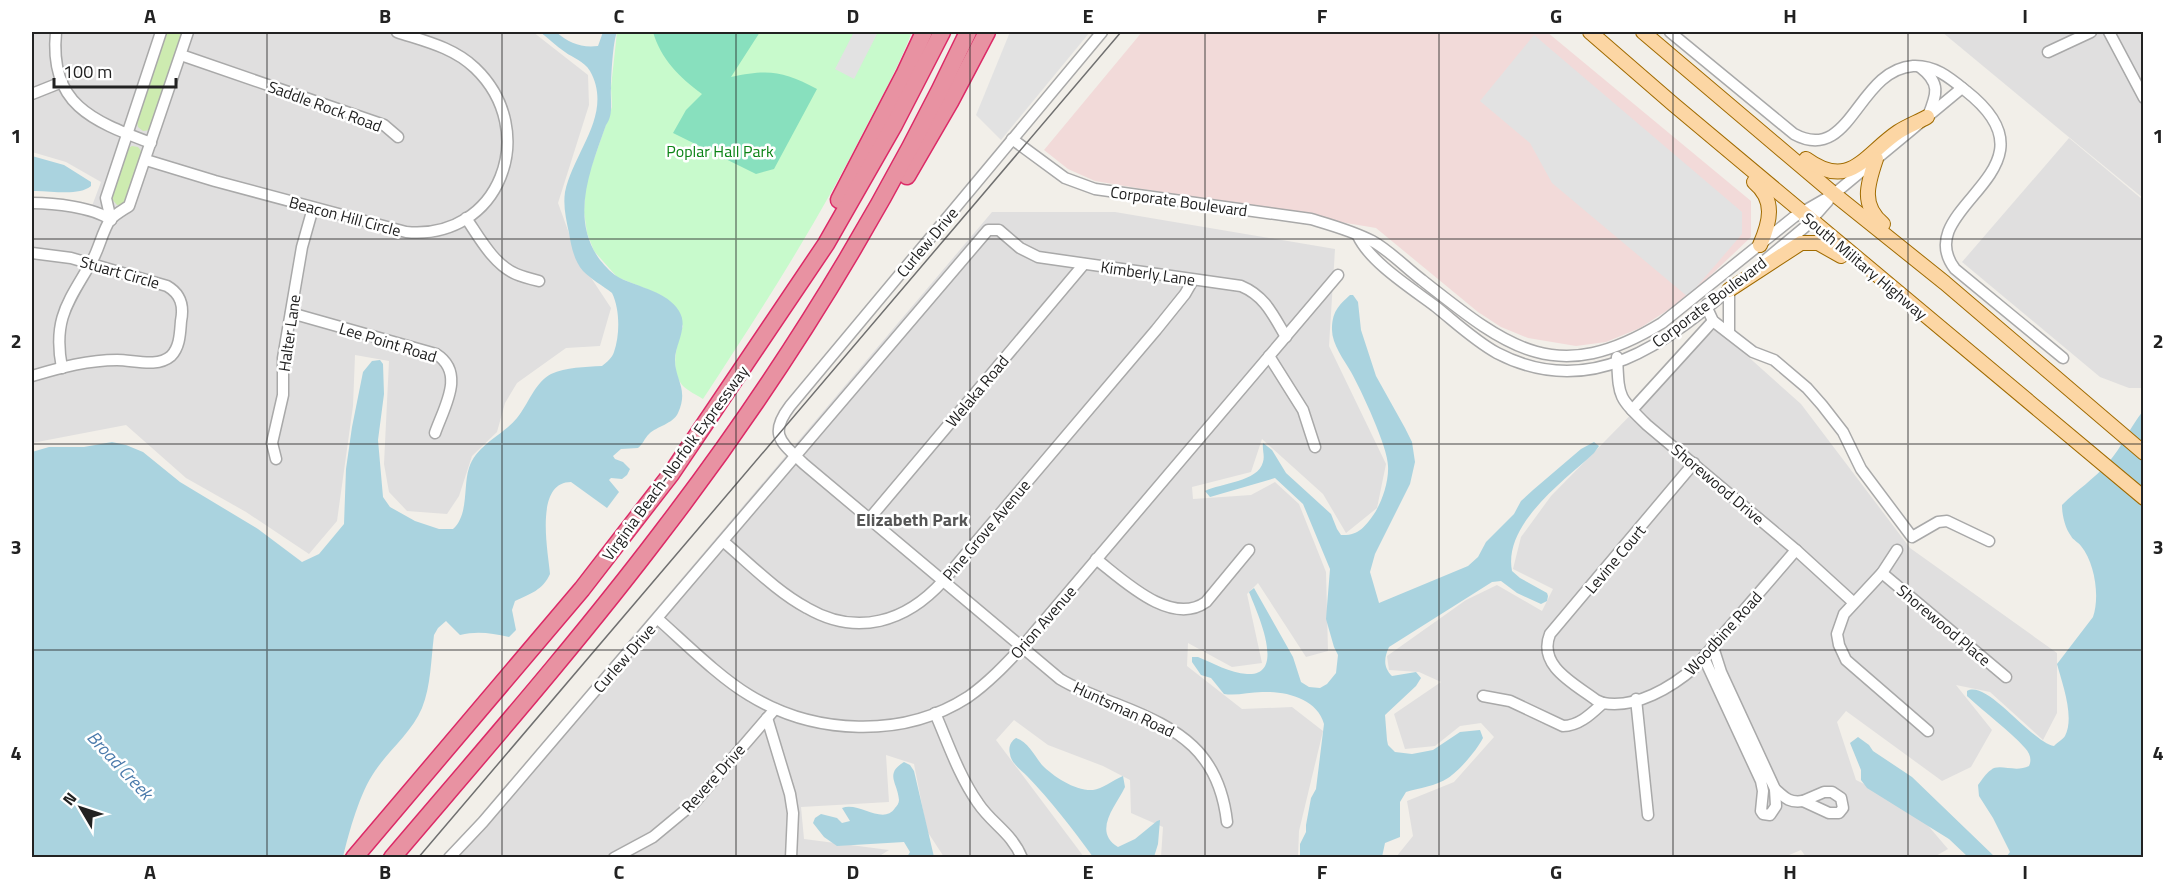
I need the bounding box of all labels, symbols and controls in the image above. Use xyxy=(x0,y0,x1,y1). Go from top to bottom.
text: A xyxy=(144,0,156,31)
text: B xyxy=(379,0,391,31)
text: C xyxy=(614,0,625,31)
text: D xyxy=(847,0,859,31)
text: E xyxy=(1082,0,1094,31)
text: F xyxy=(1317,0,1328,31)
text: G xyxy=(1550,0,1562,31)
text: H xyxy=(1783,0,1797,31)
text: I xyxy=(2022,0,2028,31)
scale bar xyxy=(54,51,176,89)
text: 100 m xyxy=(63,58,112,85)
street label: Saddle Rock Road xyxy=(265,74,385,138)
text: 1 xyxy=(10,120,22,151)
text: 1 xyxy=(2152,120,2164,151)
park label: Poplar Hall Park xyxy=(666,139,774,163)
street label: Corporate Boulevard xyxy=(1109,180,1249,222)
street label: Beacon Hill Circle xyxy=(286,190,404,242)
street label: Curlew Drive xyxy=(890,202,964,282)
street label: South Military Highway xyxy=(1797,206,1933,326)
street label: Stuart Circle xyxy=(77,249,163,295)
street label: Corporate Boulevard xyxy=(1647,251,1771,353)
street label: Kimberly Lane xyxy=(1099,254,1197,292)
street label: Halter Lane xyxy=(272,293,306,373)
street label: Lee Point Road xyxy=(336,316,440,368)
text: 2 xyxy=(10,325,22,356)
text: 2 xyxy=(2152,325,2164,356)
street label: Welaka Road xyxy=(940,350,1014,432)
street label: Virginia Beach-Norfolk Expressway xyxy=(596,360,754,565)
street label: Shorewood Drive xyxy=(1666,438,1770,530)
street label: Pine Grove Avenue xyxy=(936,474,1036,586)
district label: Elizabeth Park xyxy=(856,506,969,533)
street label: Levine Court xyxy=(1579,519,1651,599)
text: 3 xyxy=(10,531,22,562)
text: 3 xyxy=(2152,531,2164,562)
street label: Shorewood Place xyxy=(1892,578,1996,672)
street label: Orion Avenue xyxy=(1004,580,1082,664)
street label: Woodbine Road xyxy=(1679,586,1767,680)
street label: Curlew Drive xyxy=(587,618,661,698)
street label: Huntsman Road xyxy=(1070,675,1178,743)
water label: Broad Creek xyxy=(81,724,161,807)
text: 4 xyxy=(10,737,22,768)
text: 4 xyxy=(2152,737,2164,768)
street label: Revere Drive xyxy=(676,738,750,818)
north arrow xyxy=(51,778,111,838)
text: N xyxy=(57,787,82,810)
text: A xyxy=(144,856,156,887)
text: B xyxy=(379,856,391,887)
text: C xyxy=(614,856,625,887)
text: D xyxy=(847,856,859,887)
text: E xyxy=(1082,856,1094,887)
text: F xyxy=(1317,856,1328,887)
text: G xyxy=(1550,856,1562,887)
text: H xyxy=(1783,856,1797,887)
text: I xyxy=(2022,856,2028,887)

